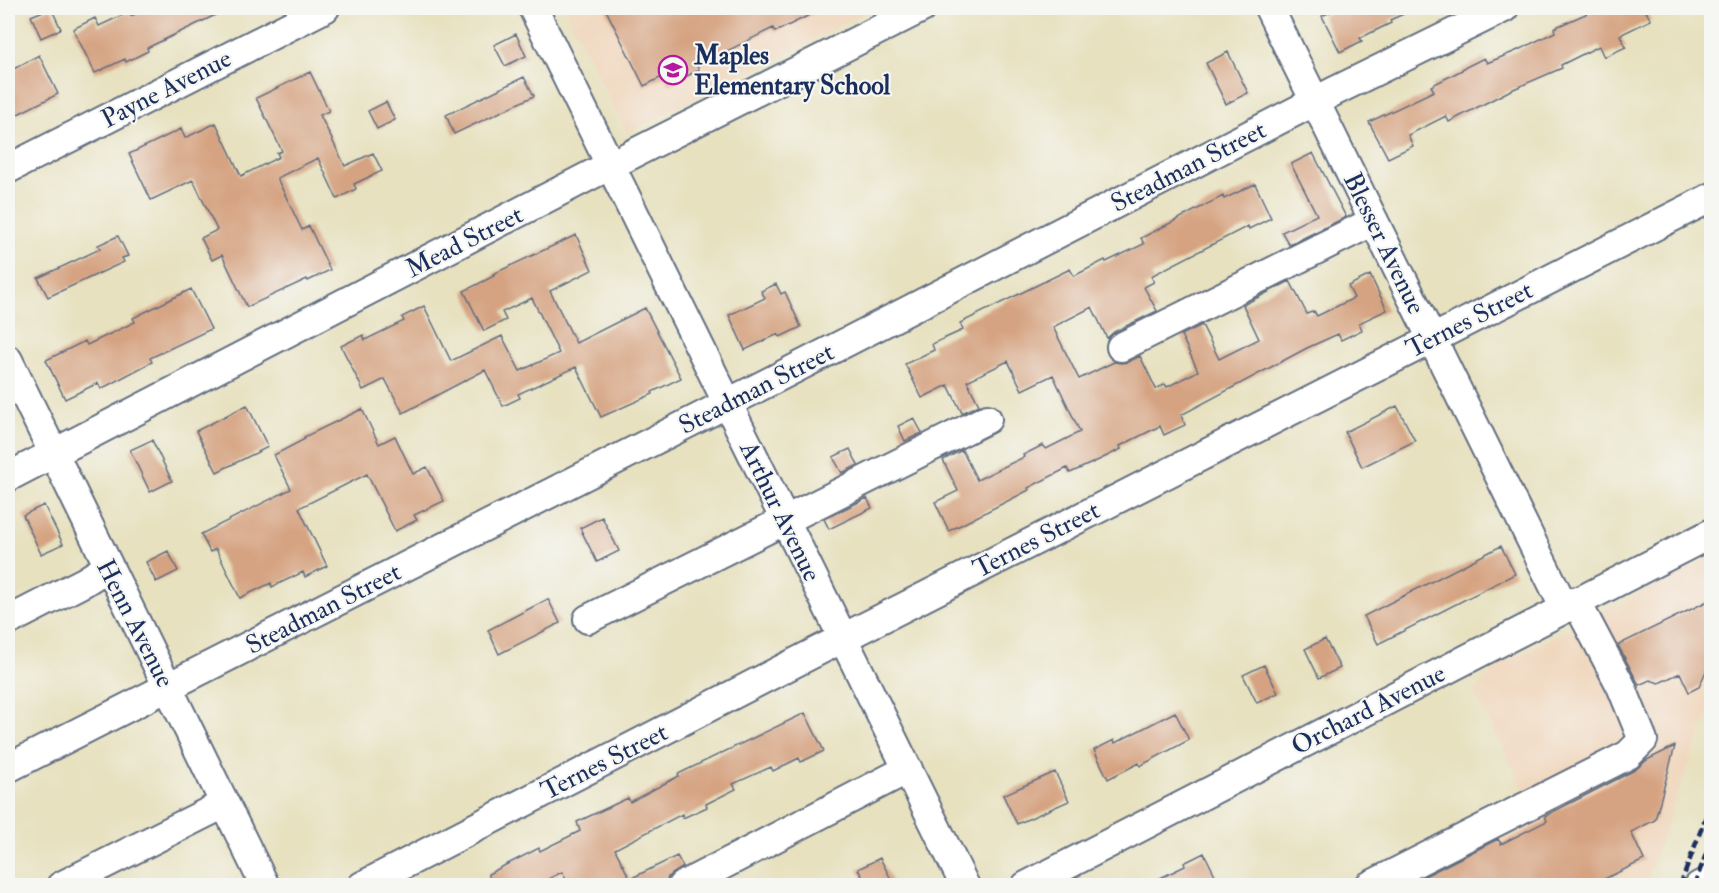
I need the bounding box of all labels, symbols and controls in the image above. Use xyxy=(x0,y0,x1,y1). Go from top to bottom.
place label: Maples Elementary School xyxy=(693,40,891,103)
street label: Payne Avenue xyxy=(96,42,237,135)
school or university icon: Maples Elementary School xyxy=(657,54,689,86)
street label: Steadman Street xyxy=(1106,114,1271,220)
street label: Blesser Avenue xyxy=(1336,167,1432,320)
street label: Mead Street xyxy=(401,199,528,285)
street label: Ternes Street xyxy=(1401,274,1538,365)
street label: Steadman Street xyxy=(674,336,839,442)
street label: Arthur Avenue xyxy=(732,435,828,587)
street label: Ternes Street xyxy=(968,494,1105,585)
street label: Henn Avenue xyxy=(89,554,181,693)
street label: Steadman Street xyxy=(241,556,406,662)
street label: Orchard Avenue xyxy=(1286,657,1451,762)
street label: Ternes Street xyxy=(536,716,673,807)

